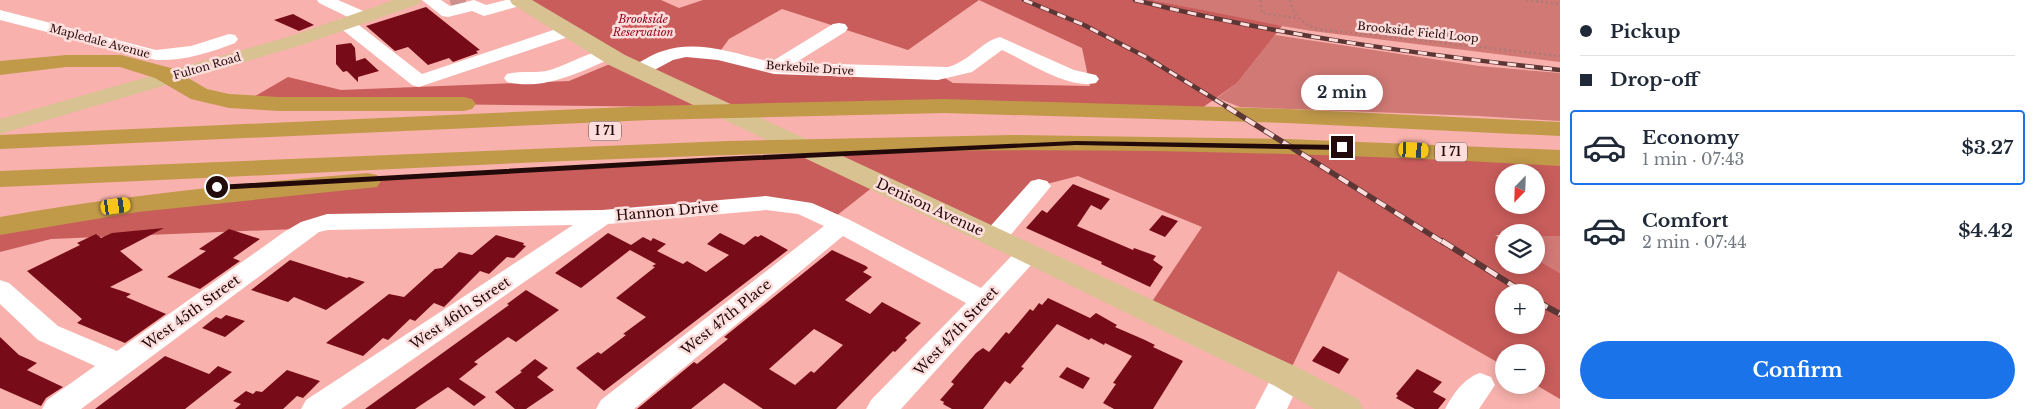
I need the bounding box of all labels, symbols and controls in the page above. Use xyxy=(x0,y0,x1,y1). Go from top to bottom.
park label: Brookside Reservation xyxy=(612,12,673,39)
street label: Brookside Field Loop xyxy=(1357,19,1479,45)
text: Pickup xyxy=(1610,20,1681,43)
street label: Mapledale Avenue xyxy=(48,21,152,61)
street label: Fulton Road xyxy=(172,50,243,82)
street label: Berkebile Drive xyxy=(766,58,854,78)
text: Drop-off xyxy=(1610,68,1699,91)
callout: 2 min xyxy=(1301,74,1383,110)
text: 2 min xyxy=(1317,82,1367,102)
road number: I 71 xyxy=(589,122,621,140)
icon: car xyxy=(1582,125,1627,170)
text: Economy xyxy=(1642,126,1739,149)
route end xyxy=(1331,136,1353,158)
text: $3.27 xyxy=(1962,136,2013,159)
car xyxy=(1398,142,1429,158)
road number: I 71 xyxy=(1435,142,1467,162)
text: 1 min · 07:43 xyxy=(1642,149,1744,169)
north arrow xyxy=(1495,164,1545,214)
map controls xyxy=(1495,164,1545,394)
street label: Denison Avenue xyxy=(873,174,987,240)
route start xyxy=(206,176,228,198)
car xyxy=(100,196,131,216)
street label: Hannon Drive xyxy=(615,198,719,224)
icon: car xyxy=(1582,208,1627,253)
text: Comfort xyxy=(1642,209,1729,232)
text: $4.42 xyxy=(1958,219,2013,242)
button: layers xyxy=(1495,224,1545,274)
text: 2 min · 07:44 xyxy=(1642,232,1747,252)
street label: West 45th Street xyxy=(138,270,244,354)
street label: West 46th Street xyxy=(406,272,514,354)
street label: West 47th Place xyxy=(677,275,775,359)
street label: West 47th Street xyxy=(909,282,1002,380)
button: + xyxy=(1495,284,1545,334)
button: Confirm xyxy=(1580,341,2015,399)
button: − xyxy=(1495,344,1545,394)

